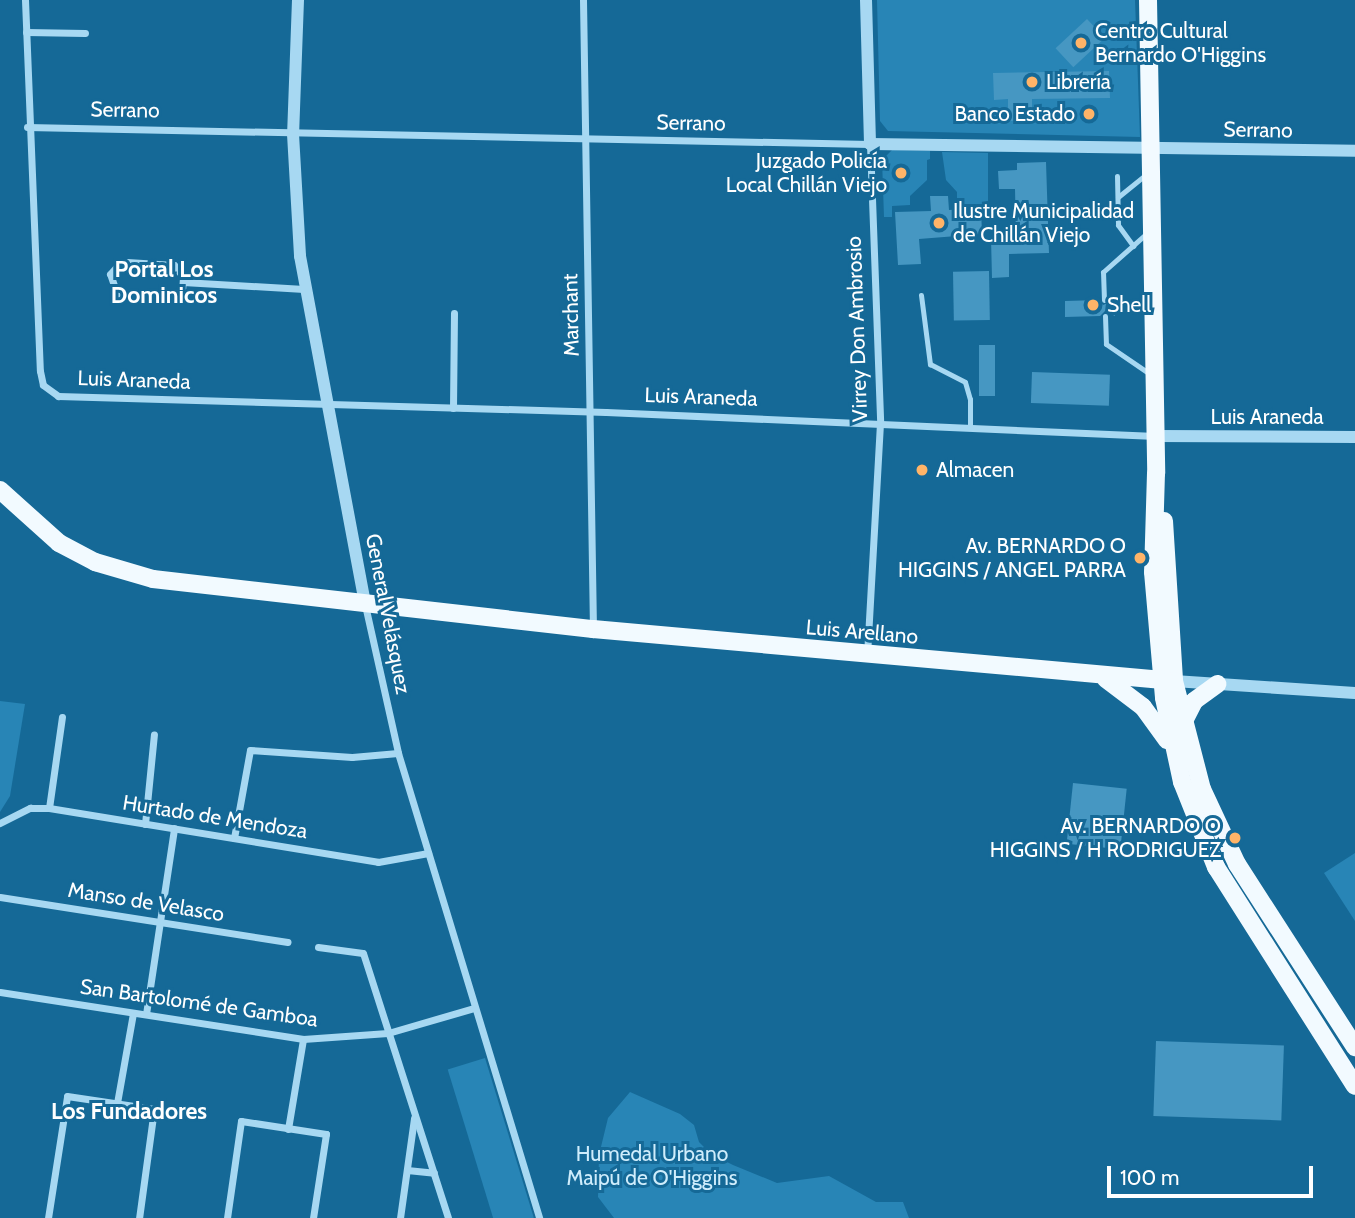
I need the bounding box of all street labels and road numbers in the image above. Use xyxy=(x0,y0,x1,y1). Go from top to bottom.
street label: Serrano xyxy=(90,97,160,123)
street label: Serrano xyxy=(656,110,726,136)
street label: Serrano xyxy=(1223,117,1293,143)
street label: Virrey Don Ambrosio xyxy=(841,236,873,422)
street label: Marchant xyxy=(558,273,584,357)
street label: Luis Araneda xyxy=(77,365,191,395)
street label: Luis Araneda xyxy=(644,382,758,412)
street label: Luis Araneda xyxy=(1211,404,1323,430)
street label: General Velásquez xyxy=(360,532,416,696)
street label: Luis Arellano xyxy=(805,615,919,649)
street label: Hurtado de Mendoza xyxy=(121,790,309,844)
street label: Manso de Velasco xyxy=(66,877,226,927)
street label: San Bartolomé de Gamboa xyxy=(78,974,320,1032)

